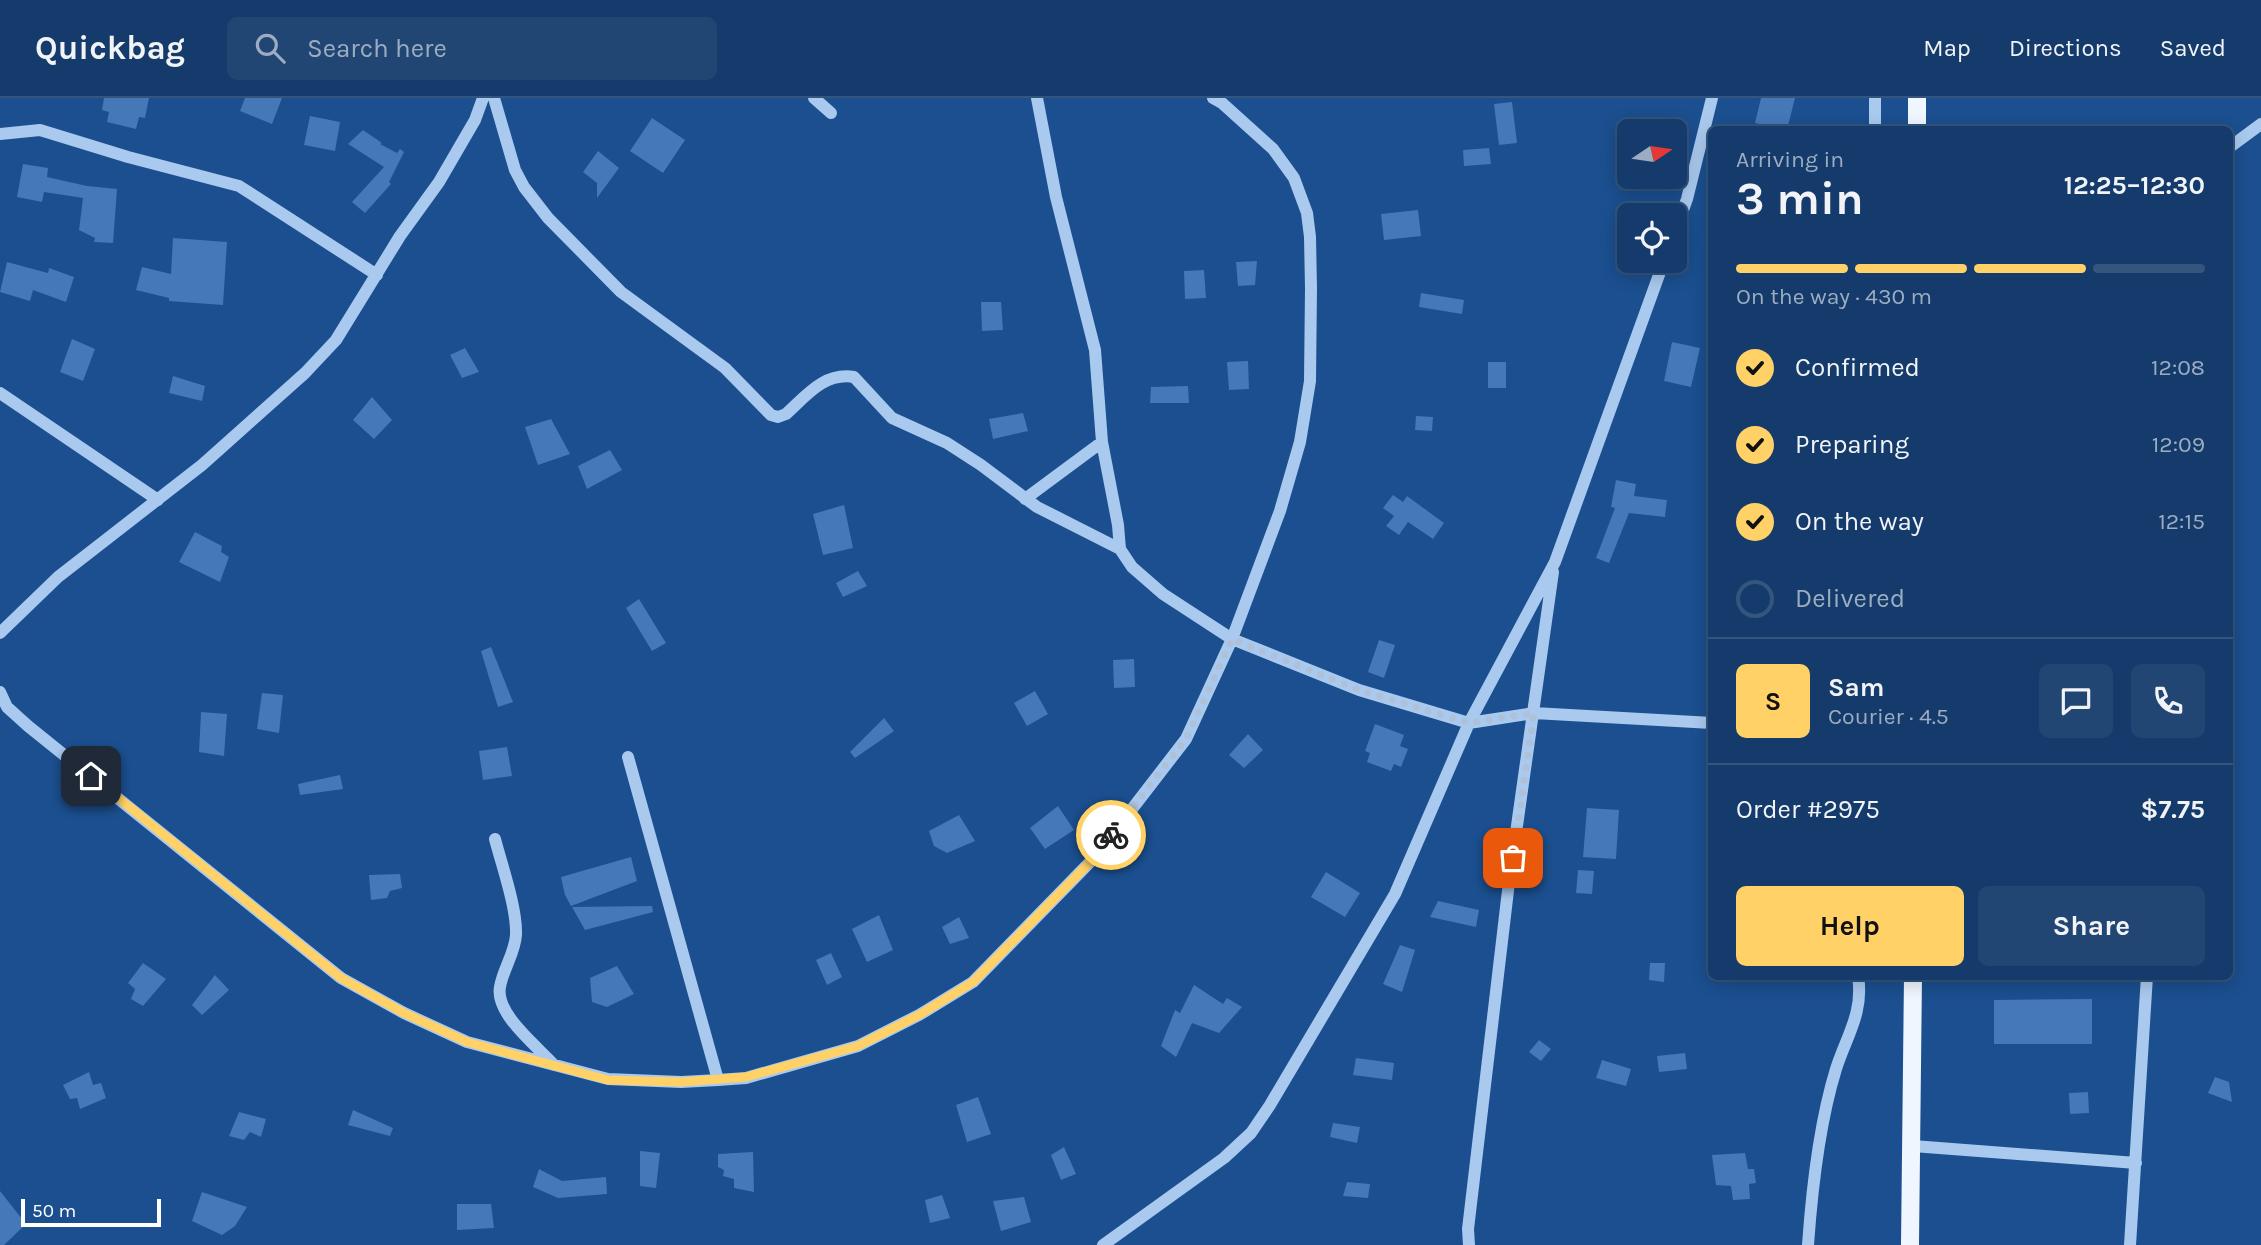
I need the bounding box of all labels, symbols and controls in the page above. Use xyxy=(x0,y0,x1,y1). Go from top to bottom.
search box xyxy=(227,17,717,80)
text: Quickbag xyxy=(35,29,185,67)
icon: search xyxy=(251,29,289,67)
text: Search here xyxy=(307,33,447,64)
text: Map xyxy=(1923,34,1971,62)
text: Directions xyxy=(2009,34,2122,62)
text: Saved xyxy=(2160,34,2226,62)
north arrow xyxy=(1617,119,1687,189)
map controls xyxy=(1617,119,1687,273)
text: Arriving in xyxy=(1736,146,1844,173)
text: 12:25–12:30 xyxy=(2064,170,2205,201)
text: 3 min xyxy=(1736,172,1864,226)
button: locate xyxy=(1617,203,1687,273)
text: On the way · 430 m xyxy=(1736,283,1932,310)
icon: check xyxy=(1736,349,1774,387)
text: Confirmed xyxy=(1795,352,1920,383)
text: 12:08 xyxy=(2151,354,2205,381)
icon: check xyxy=(1736,426,1774,464)
text: Preparing xyxy=(1795,429,1909,460)
text: 12:09 xyxy=(2152,431,2205,458)
icon: check xyxy=(1736,503,1774,541)
text: On the way xyxy=(1795,506,1924,537)
text: 12:15 xyxy=(2158,508,2205,535)
text: Delivered xyxy=(1795,583,1905,614)
button: chat xyxy=(2039,664,2113,738)
button: phone xyxy=(2131,664,2205,738)
text: Sam xyxy=(1828,672,1884,703)
text: S xyxy=(1765,686,1781,717)
text: Courier · 4.5 xyxy=(1828,703,1949,730)
pin xyxy=(61,746,121,806)
icon: home xyxy=(72,757,110,795)
text: Order #2975 xyxy=(1736,794,1880,825)
text: $7.75 xyxy=(2140,794,2205,825)
courier xyxy=(1076,800,1146,870)
icon: bike xyxy=(1092,816,1130,854)
pin xyxy=(1483,828,1543,888)
icon: bag xyxy=(1494,839,1532,877)
button: Help xyxy=(1736,886,1964,966)
button: Share xyxy=(1978,886,2205,966)
scale bar xyxy=(21,1196,161,1228)
text: 50 m xyxy=(32,1200,76,1222)

